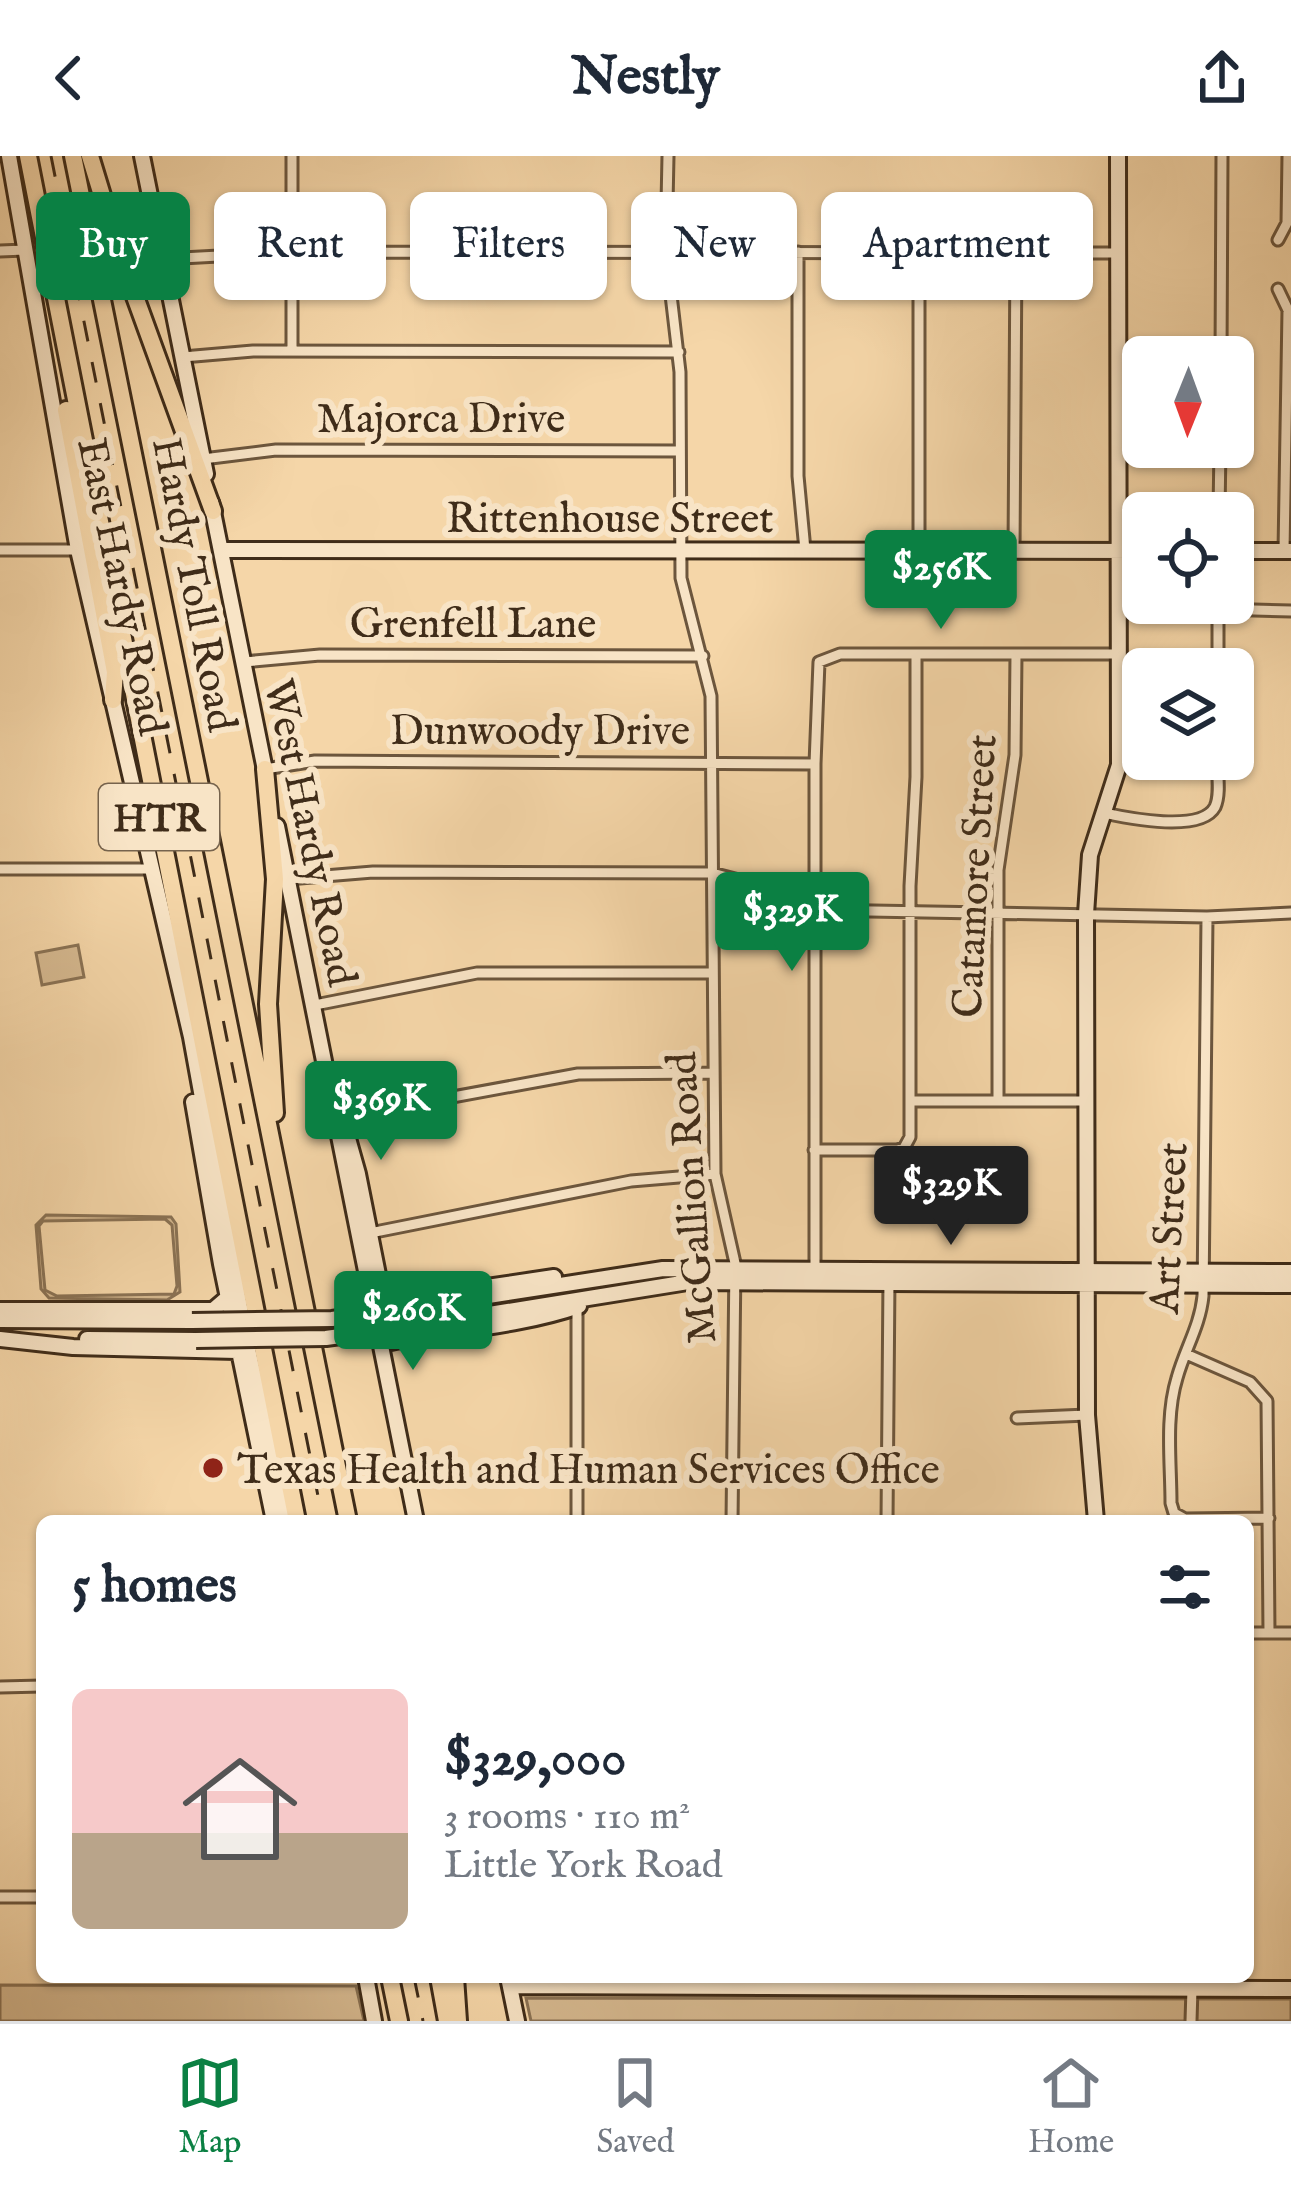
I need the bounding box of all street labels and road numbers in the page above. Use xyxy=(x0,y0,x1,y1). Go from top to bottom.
street label: Majorca Drive xyxy=(317,394,565,447)
street label: East Hardy Road xyxy=(63,433,178,741)
street label: Hardy Toll Road xyxy=(138,433,247,737)
street label: Rittenhouse Street xyxy=(446,494,774,547)
street label: Grenfell Lane xyxy=(350,599,596,652)
street label: West Hardy Road xyxy=(250,675,367,992)
street label: Dunwoody Drive xyxy=(390,706,690,759)
street label: Catamore Street xyxy=(943,733,1010,1019)
road number: HTR xyxy=(99,784,219,850)
street label: McGallion Road xyxy=(657,1050,730,1345)
street label: Art Street xyxy=(1139,1141,1201,1316)

